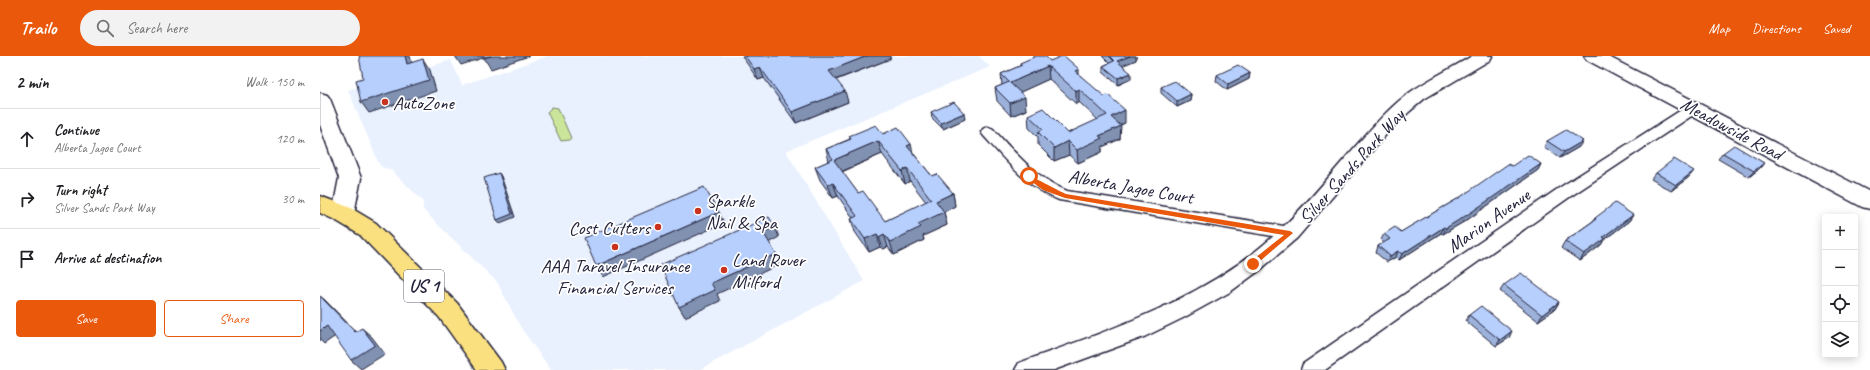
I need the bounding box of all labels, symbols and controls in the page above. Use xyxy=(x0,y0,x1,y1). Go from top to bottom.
search box xyxy=(80,10,360,46)
text: Trailo xyxy=(20,16,56,40)
icon: search xyxy=(94,17,116,39)
text: Search here xyxy=(126,19,188,38)
text: Map xyxy=(1709,20,1730,37)
text: Directions xyxy=(1752,20,1801,37)
text: Saved xyxy=(1823,20,1850,37)
text: 2 min xyxy=(16,72,49,93)
text: Walk · 150 m xyxy=(245,74,304,90)
place label: AutoZone xyxy=(393,91,456,115)
street label: Meadowside Road xyxy=(1676,92,1790,167)
marker: AutoZone xyxy=(380,97,390,107)
street label: Silver Sands Park Way xyxy=(1294,103,1411,229)
text: Continue xyxy=(54,121,99,140)
icon: ahead xyxy=(16,128,38,150)
text: 120 m xyxy=(276,131,304,147)
text: Alberta Jagoe Court xyxy=(54,140,140,156)
street label: Alberta Jagoe Court xyxy=(1067,164,1197,210)
route start xyxy=(1020,167,1038,185)
text: Turn right xyxy=(54,181,107,200)
street label: Marion Avenue xyxy=(1442,182,1536,258)
icon: right xyxy=(16,188,38,210)
place label: Sparkle Nail & Spa xyxy=(706,189,779,235)
text: 30 m xyxy=(282,191,304,207)
text: Silver Sands Park Way xyxy=(54,200,155,216)
marker: Sparkle Nail & Spa xyxy=(693,206,703,216)
map controls xyxy=(1822,214,1858,358)
button: + xyxy=(1822,214,1858,250)
place label: Cost Cutters xyxy=(569,216,652,240)
marker: Cost Cutters xyxy=(653,222,663,232)
marker: AAA Taravel Insurance Financial Services xyxy=(610,242,620,252)
icon: arrive xyxy=(16,248,38,270)
place label: Land Rover Milford xyxy=(732,248,807,294)
text: Arrive at destination xyxy=(54,249,161,268)
button: − xyxy=(1822,250,1858,286)
place label: AAA Taravel Insurance Financial Services xyxy=(541,254,691,300)
route end xyxy=(1244,255,1262,273)
marker: Land Rover Milford xyxy=(719,265,729,275)
road number: US 1 xyxy=(404,270,444,302)
button: locate xyxy=(1822,286,1858,322)
button: Save xyxy=(16,300,156,337)
button: Share xyxy=(164,300,304,337)
button: layers xyxy=(1822,322,1858,358)

